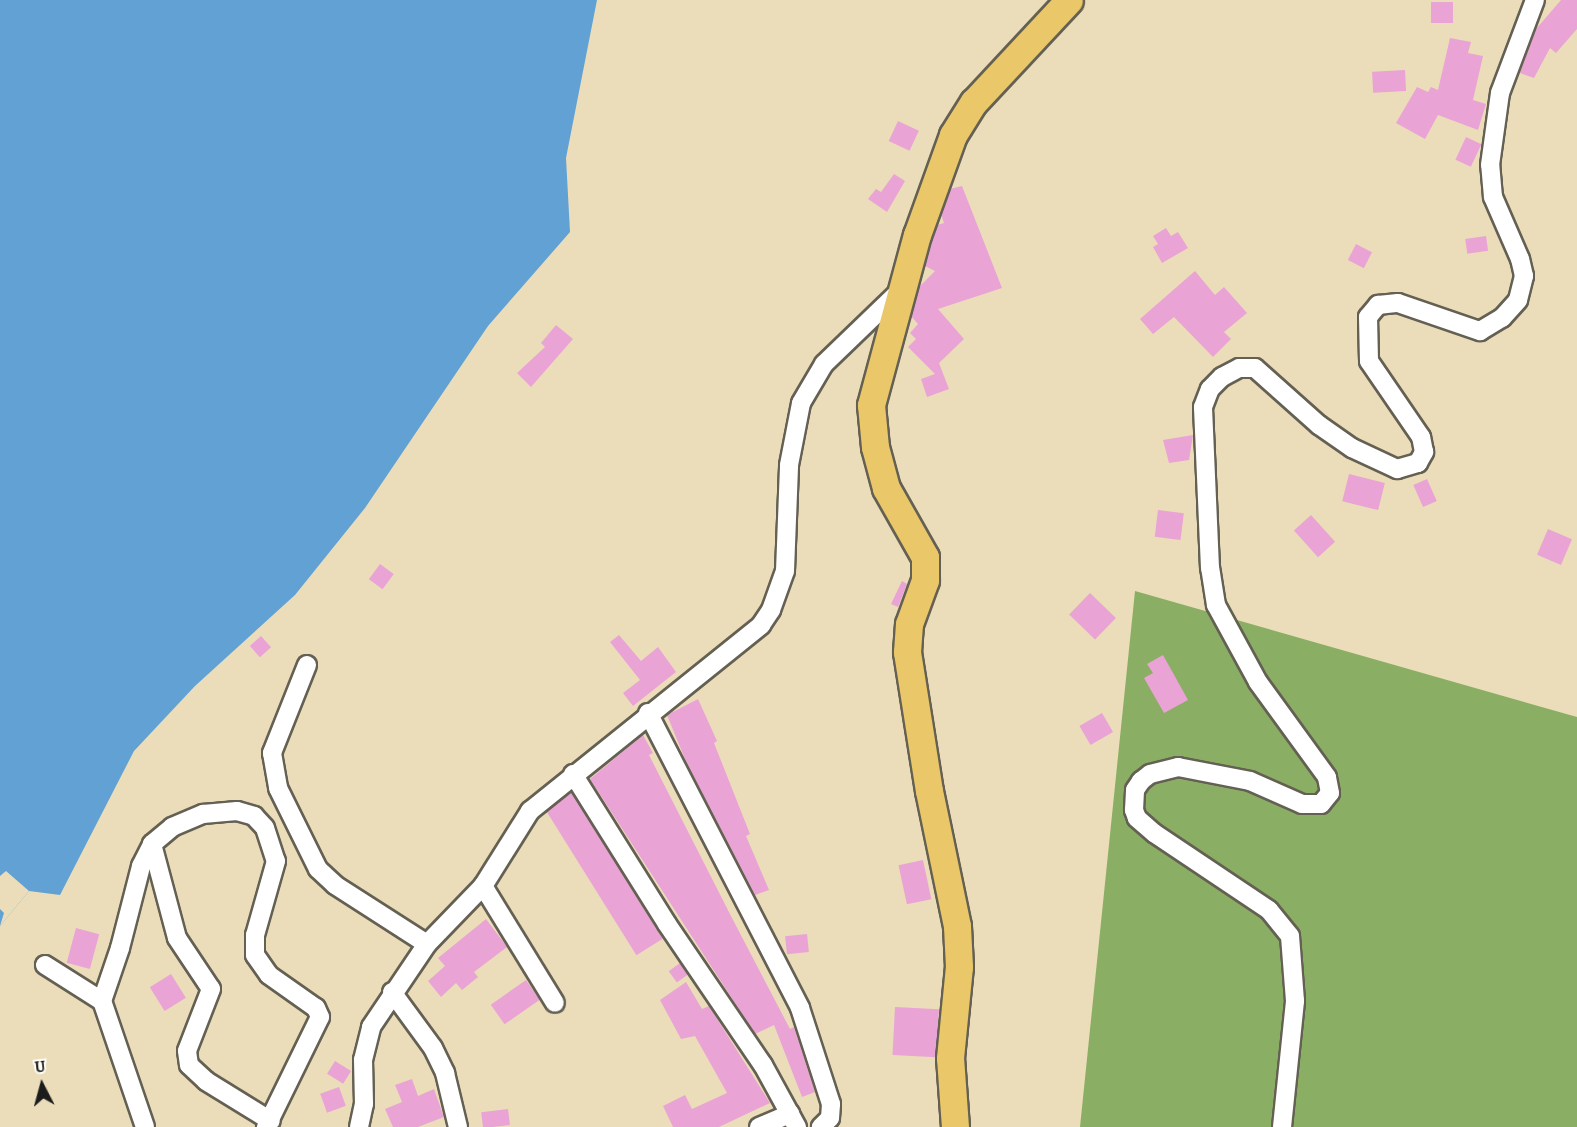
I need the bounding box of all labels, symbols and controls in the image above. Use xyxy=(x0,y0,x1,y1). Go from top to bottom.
north arrow xyxy=(12,1055,72,1115)
text: U xyxy=(34,1056,46,1079)

